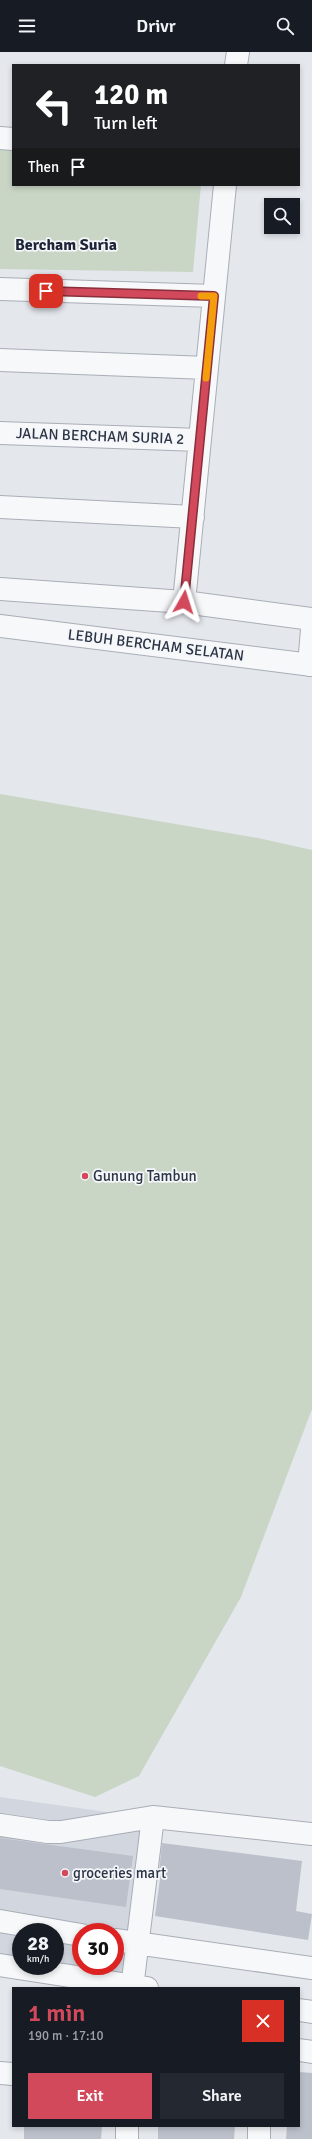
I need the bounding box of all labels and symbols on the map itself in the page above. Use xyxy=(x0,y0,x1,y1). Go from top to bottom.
district label: Bercham Suria xyxy=(15,235,117,255)
pin xyxy=(29,274,63,308)
street label: JALAN BERCHAM SURIA 2 xyxy=(16,424,184,448)
position arrow xyxy=(163,581,205,623)
street label: LEBUH BERCHAM SELATAN xyxy=(67,625,245,665)
place label: Gunung Tambun xyxy=(93,1167,197,1185)
marker: Gunung Tambun xyxy=(80,1171,90,1181)
place label: groceries mart xyxy=(73,1864,166,1882)
marker: groceries mart xyxy=(60,1868,70,1878)
speed limit sign: 30 xyxy=(72,1923,124,1975)

